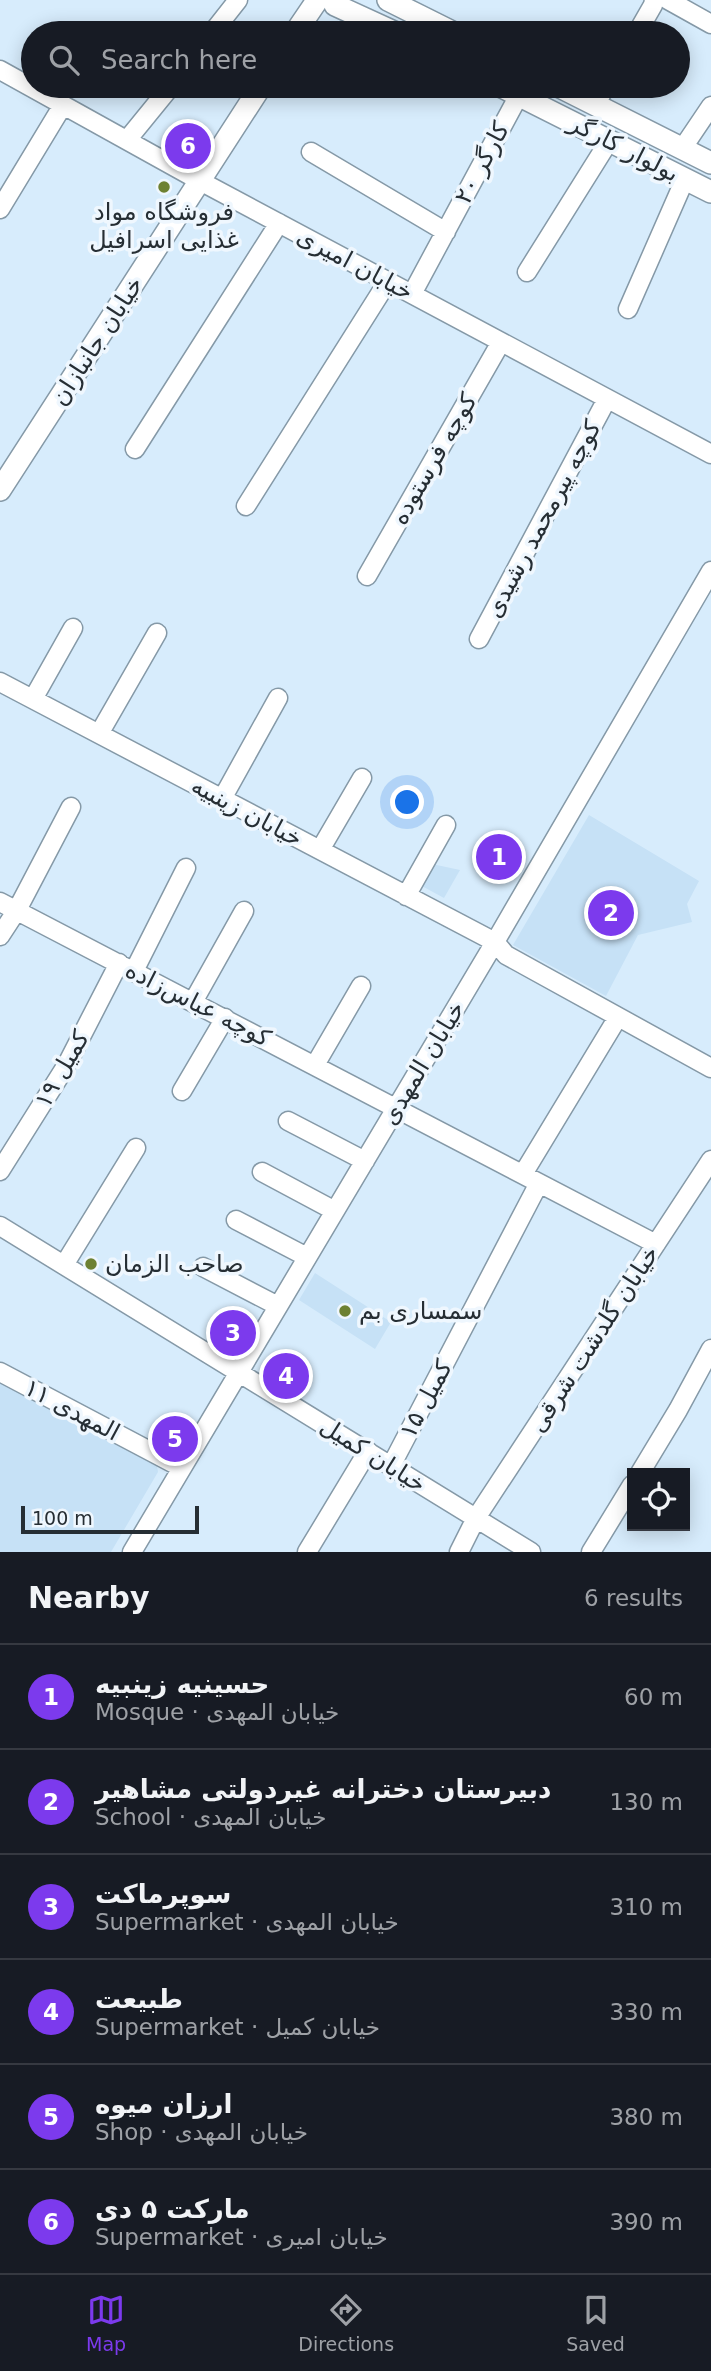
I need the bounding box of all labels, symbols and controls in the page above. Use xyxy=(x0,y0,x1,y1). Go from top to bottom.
search box xyxy=(21,21,690,98)
icon: search xyxy=(45,41,83,79)
text: Search here xyxy=(101,45,257,75)
street label: بولوار کارگر xyxy=(563,108,684,188)
street label: کارگر ۲۰ xyxy=(449,117,515,209)
pin: 6 xyxy=(165,120,211,172)
marker: فروشگاه مواد غذایی اسرافیل xyxy=(156,179,172,195)
place label: فروشگاه مواد غذایی اسرافیل xyxy=(89,198,239,254)
street label: خیابان امیری xyxy=(292,222,418,306)
street label: خیابان جانبازان xyxy=(45,271,149,411)
street label: کوچه فرستوده xyxy=(385,388,483,530)
street label: کوچه پیرمحمد رشیدی xyxy=(479,415,607,622)
street label: خیابان زینبیه xyxy=(187,771,307,853)
your location xyxy=(390,785,424,819)
pin: 1 xyxy=(476,831,522,883)
pin: 2 xyxy=(588,887,634,939)
street label: کوچه عباس‌زاده xyxy=(121,955,276,1053)
street label: خیابان المهدی xyxy=(375,996,471,1130)
street label: کمیل ۱۹ xyxy=(29,1025,95,1112)
street label: خیابان گلدشت شرقی xyxy=(523,1240,665,1438)
place label: صاحب الزمان xyxy=(105,1250,244,1278)
marker: صاحب الزمان xyxy=(83,1256,99,1272)
place label: سمساری بم xyxy=(359,1297,482,1325)
marker: سمساری بم xyxy=(337,1303,353,1319)
pin: 3 xyxy=(210,1307,256,1359)
pin: 4 xyxy=(263,1350,309,1402)
street label: کمیل ۱۵ xyxy=(394,1355,458,1443)
street label: المهدی ۱۱ xyxy=(20,1373,124,1447)
street label: خیابان کمیل xyxy=(315,1412,431,1498)
pin: 5 xyxy=(152,1413,198,1465)
map controls xyxy=(627,1468,690,1531)
button: locate xyxy=(627,1468,690,1531)
scale bar xyxy=(21,1503,200,1535)
text: 100 m xyxy=(32,1507,93,1529)
text: Nearby xyxy=(28,1580,150,1615)
text: 6 results xyxy=(584,1585,683,1611)
text: حسینیه زینبیه xyxy=(95,1669,269,1699)
text: 1 xyxy=(43,1684,59,1710)
text: 60 m xyxy=(624,1684,683,1710)
text: Mosque · خیابان المهدی xyxy=(95,1699,339,1725)
text: دبیرستان دخترانه غیردولتی مشاهیر xyxy=(95,1774,551,1804)
text: 2 xyxy=(43,1789,59,1815)
text: 130 m xyxy=(609,1789,683,1815)
text: School · خیابان المهدی xyxy=(95,1804,326,1830)
text: سوپرماکت xyxy=(95,1879,231,1909)
text: 3 xyxy=(43,1894,59,1920)
text: 310 m xyxy=(609,1894,683,1920)
text: Supermarket · خیابان المهدی xyxy=(95,1909,399,1935)
text: طبیعت xyxy=(95,1984,183,2014)
text: 4 xyxy=(43,1999,59,2025)
text: 330 m xyxy=(609,1999,683,2025)
text: Supermarket · خیابان کمیل xyxy=(95,2014,380,2040)
text: ارزان میوه xyxy=(95,2089,232,2119)
text: 5 xyxy=(43,2104,59,2130)
text: 380 m xyxy=(609,2104,683,2130)
text: Shop · خیابان المهدی xyxy=(95,2119,308,2145)
text: مارکت ۵ دی xyxy=(95,2194,250,2224)
text: 6 xyxy=(43,2209,59,2235)
text: 390 m xyxy=(609,2209,683,2235)
text: Supermarket · خیابان امیری xyxy=(95,2224,388,2250)
tab: Map xyxy=(86,2291,126,2355)
tab: Directions xyxy=(298,2291,394,2355)
tab: Saved xyxy=(566,2291,625,2355)

